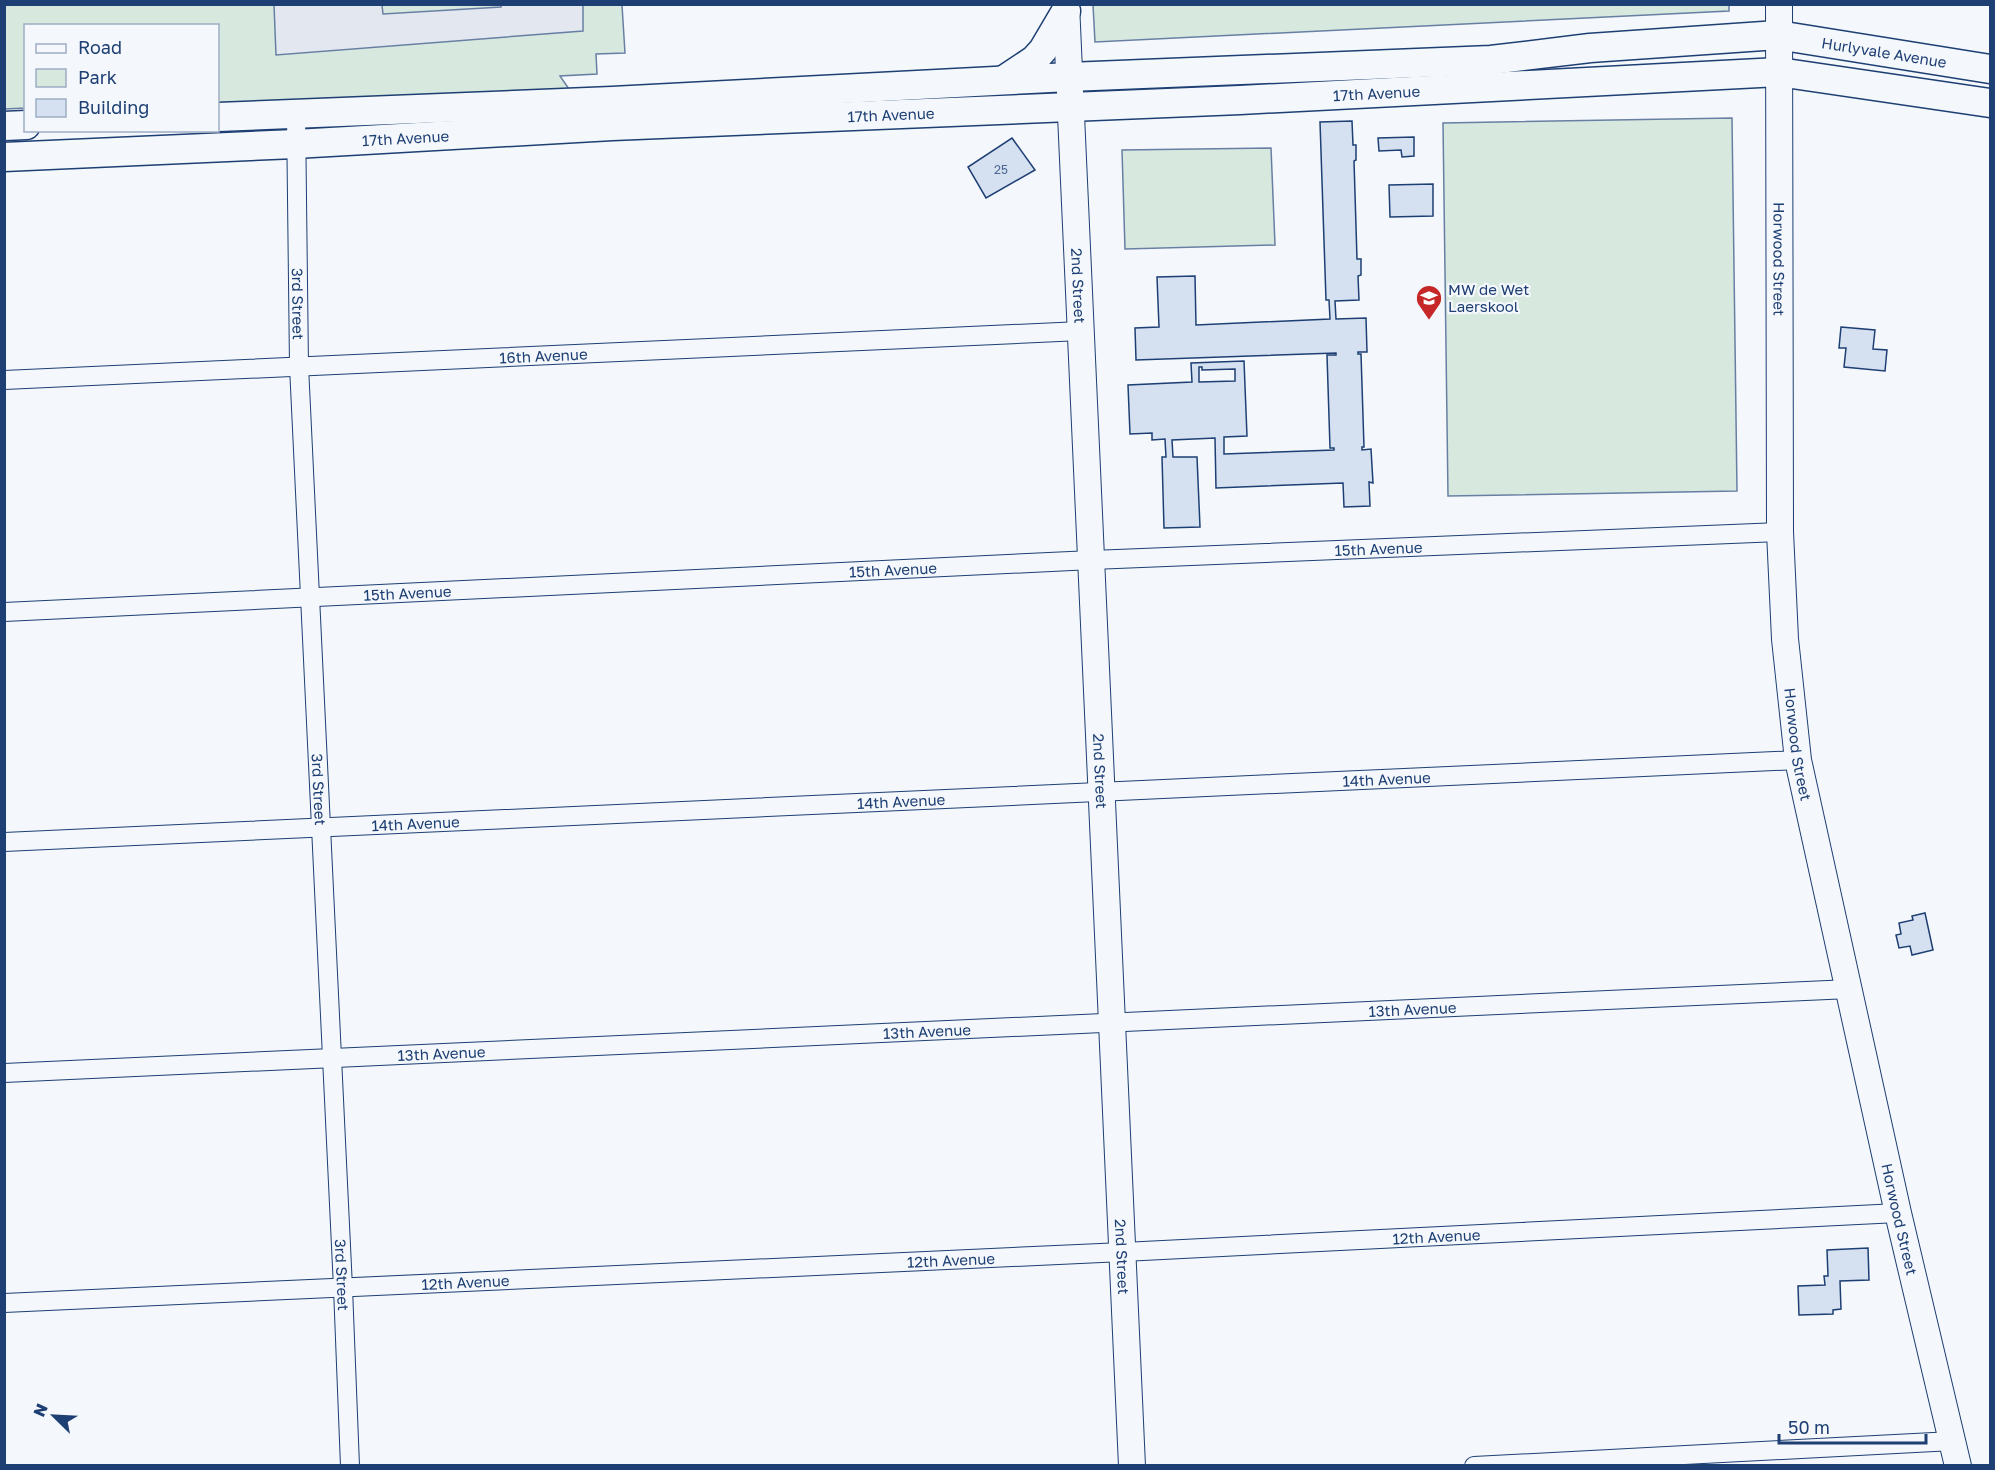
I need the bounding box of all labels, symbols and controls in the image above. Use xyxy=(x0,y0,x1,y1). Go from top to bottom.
legend xyxy=(24,24,219,132)
street label: Hurlyvale Avenue xyxy=(1820,33,1948,71)
text: Road xyxy=(78,36,122,58)
text: Park xyxy=(78,66,117,88)
street label: 17th Avenue xyxy=(1332,82,1421,104)
text: Building xyxy=(78,96,149,118)
street label: 17th Avenue xyxy=(847,104,935,125)
street label: 17th Avenue xyxy=(361,126,450,149)
house number: 25 xyxy=(994,162,1008,177)
street label: Horwood Street xyxy=(1770,202,1789,316)
street label: 2nd Street xyxy=(1068,248,1089,324)
street label: 3rd Street xyxy=(289,268,308,340)
place label: MW de Wet Laerskool xyxy=(1448,280,1529,315)
school or university icon: MW de Wet Laerskool xyxy=(1414,283,1444,321)
street label: 16th Avenue xyxy=(499,344,588,366)
street label: 15th Avenue xyxy=(1334,538,1423,559)
street label: 15th Avenue xyxy=(849,558,938,581)
street label: 15th Avenue xyxy=(363,582,452,604)
street label: Horwood Street xyxy=(1781,687,1816,802)
street label: 2nd Street xyxy=(1090,733,1111,809)
street label: 3rd Street xyxy=(309,753,330,826)
street label: 14th Avenue xyxy=(1342,768,1431,790)
street label: 14th Avenue xyxy=(856,790,946,812)
street label: 14th Avenue xyxy=(371,812,460,834)
street label: 13th Avenue xyxy=(1368,998,1457,1020)
street label: 13th Avenue xyxy=(883,1020,972,1042)
street label: 13th Avenue xyxy=(397,1042,486,1064)
street label: Horwood Street xyxy=(1878,1161,1921,1277)
street label: 2nd Street xyxy=(1112,1219,1133,1295)
street label: 12th Avenue xyxy=(1392,1225,1481,1247)
street label: 3rd Street xyxy=(332,1239,353,1311)
street label: 12th Avenue xyxy=(907,1249,996,1271)
street label: 12th Avenue xyxy=(421,1271,510,1293)
north arrow xyxy=(24,1386,84,1446)
text: N xyxy=(29,1400,52,1420)
scale bar xyxy=(1779,1407,1926,1445)
text: 50 m xyxy=(1788,1416,1830,1438)

